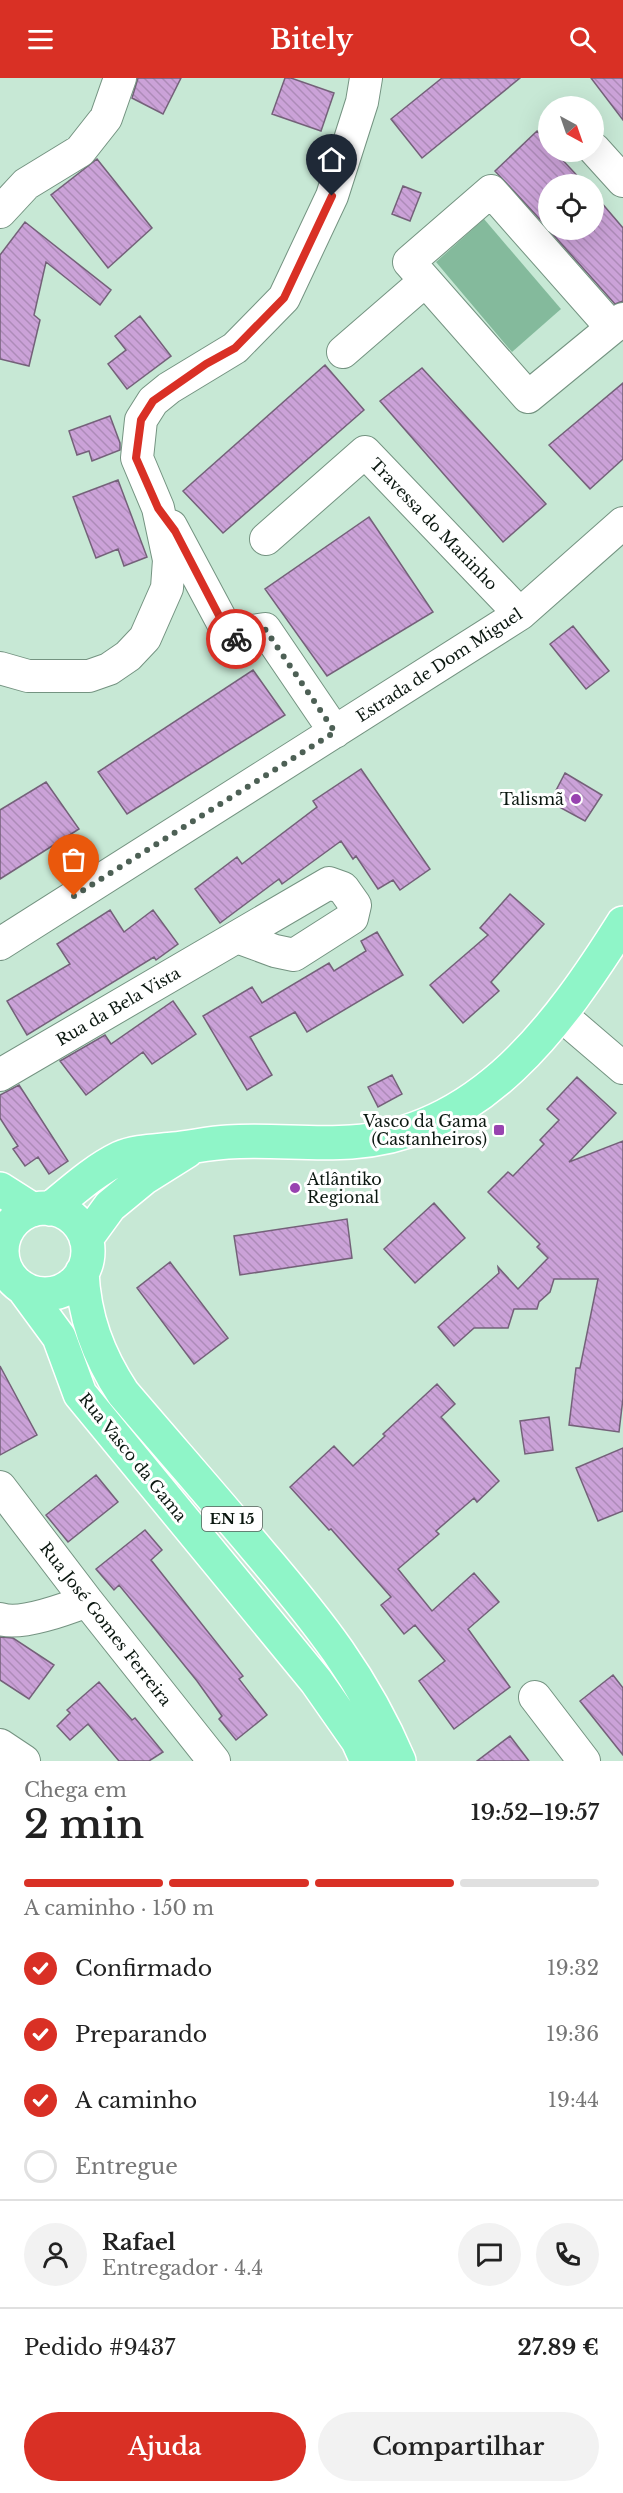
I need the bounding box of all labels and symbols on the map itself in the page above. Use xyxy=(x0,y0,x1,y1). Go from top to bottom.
north arrow xyxy=(538,96,604,162)
pin xyxy=(306,134,357,196)
street label: Travessa do Maninho xyxy=(366,454,502,594)
street label: Estrada de Dom Miguel xyxy=(352,604,526,726)
courier xyxy=(206,609,266,669)
place label: Talismã xyxy=(500,789,564,809)
marker: Talismã xyxy=(569,792,583,806)
pin xyxy=(48,834,99,896)
street label: Rua da Bela Vista xyxy=(52,962,184,1050)
place label: Vasco da Gama (Castanheiros) xyxy=(362,1111,487,1149)
marker: Vasco da Gama (Castanheiros) xyxy=(492,1123,506,1137)
place label: Atlântiko Regional xyxy=(306,1169,382,1207)
marker: Atlântiko Regional xyxy=(288,1181,302,1195)
street label: Rua Vasco da Gama xyxy=(75,1389,191,1525)
road number: EN 15 xyxy=(202,1507,262,1531)
street label: Rua José Gomes Ferreira xyxy=(36,1538,176,1710)

